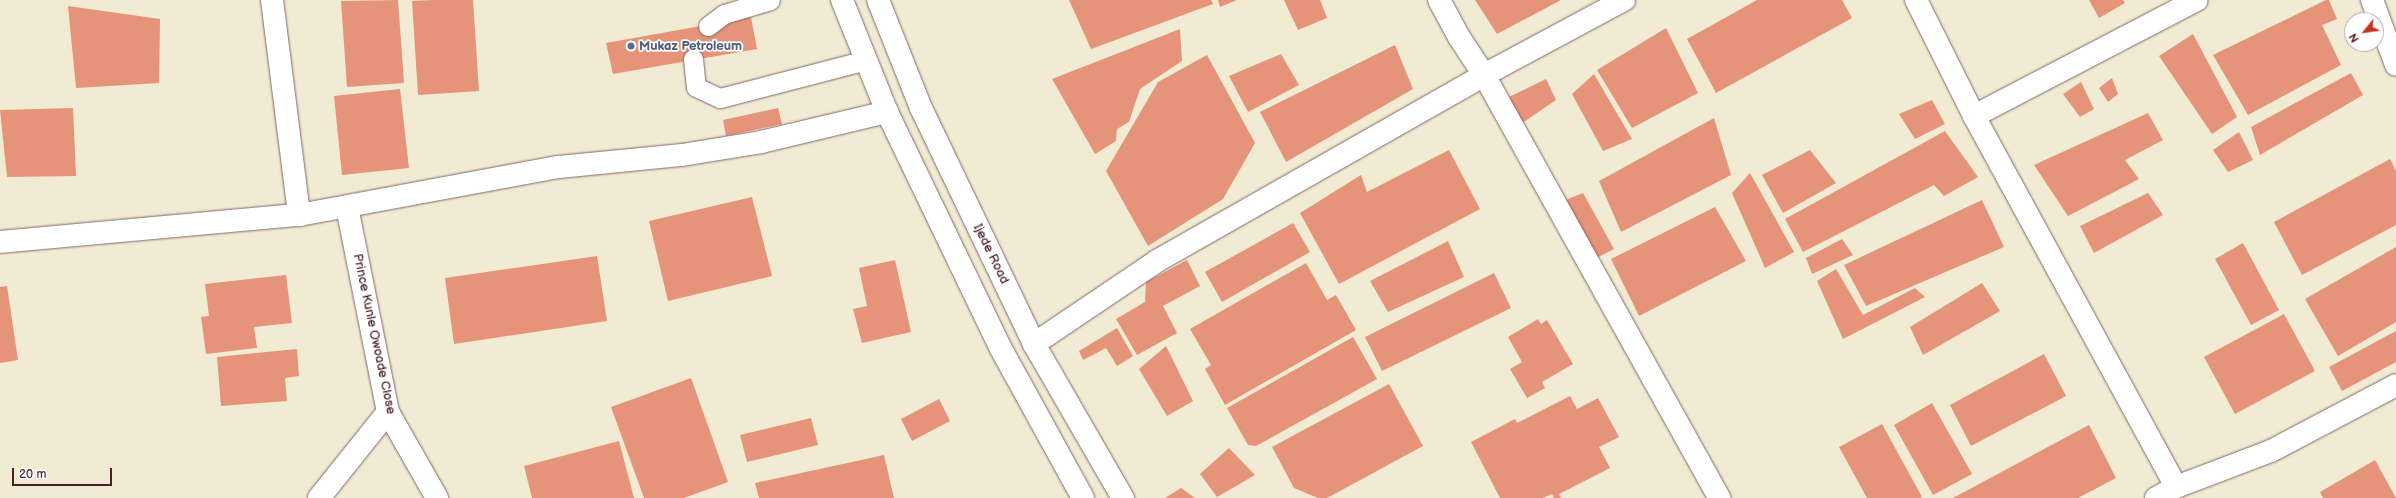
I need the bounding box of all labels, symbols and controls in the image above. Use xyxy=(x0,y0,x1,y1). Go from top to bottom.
north arrow xyxy=(2344,12,2384,52)
text: N xyxy=(2346,31,2362,45)
place label: Mukaz Petroleum xyxy=(639,38,742,54)
marker: Mukaz Petroleum xyxy=(626,41,636,51)
street label: Ijede Road xyxy=(970,221,1012,287)
street label: Prince Kunle Owoade Close xyxy=(349,252,399,416)
scale bar xyxy=(14,460,114,486)
text: 20 m xyxy=(19,467,46,482)

